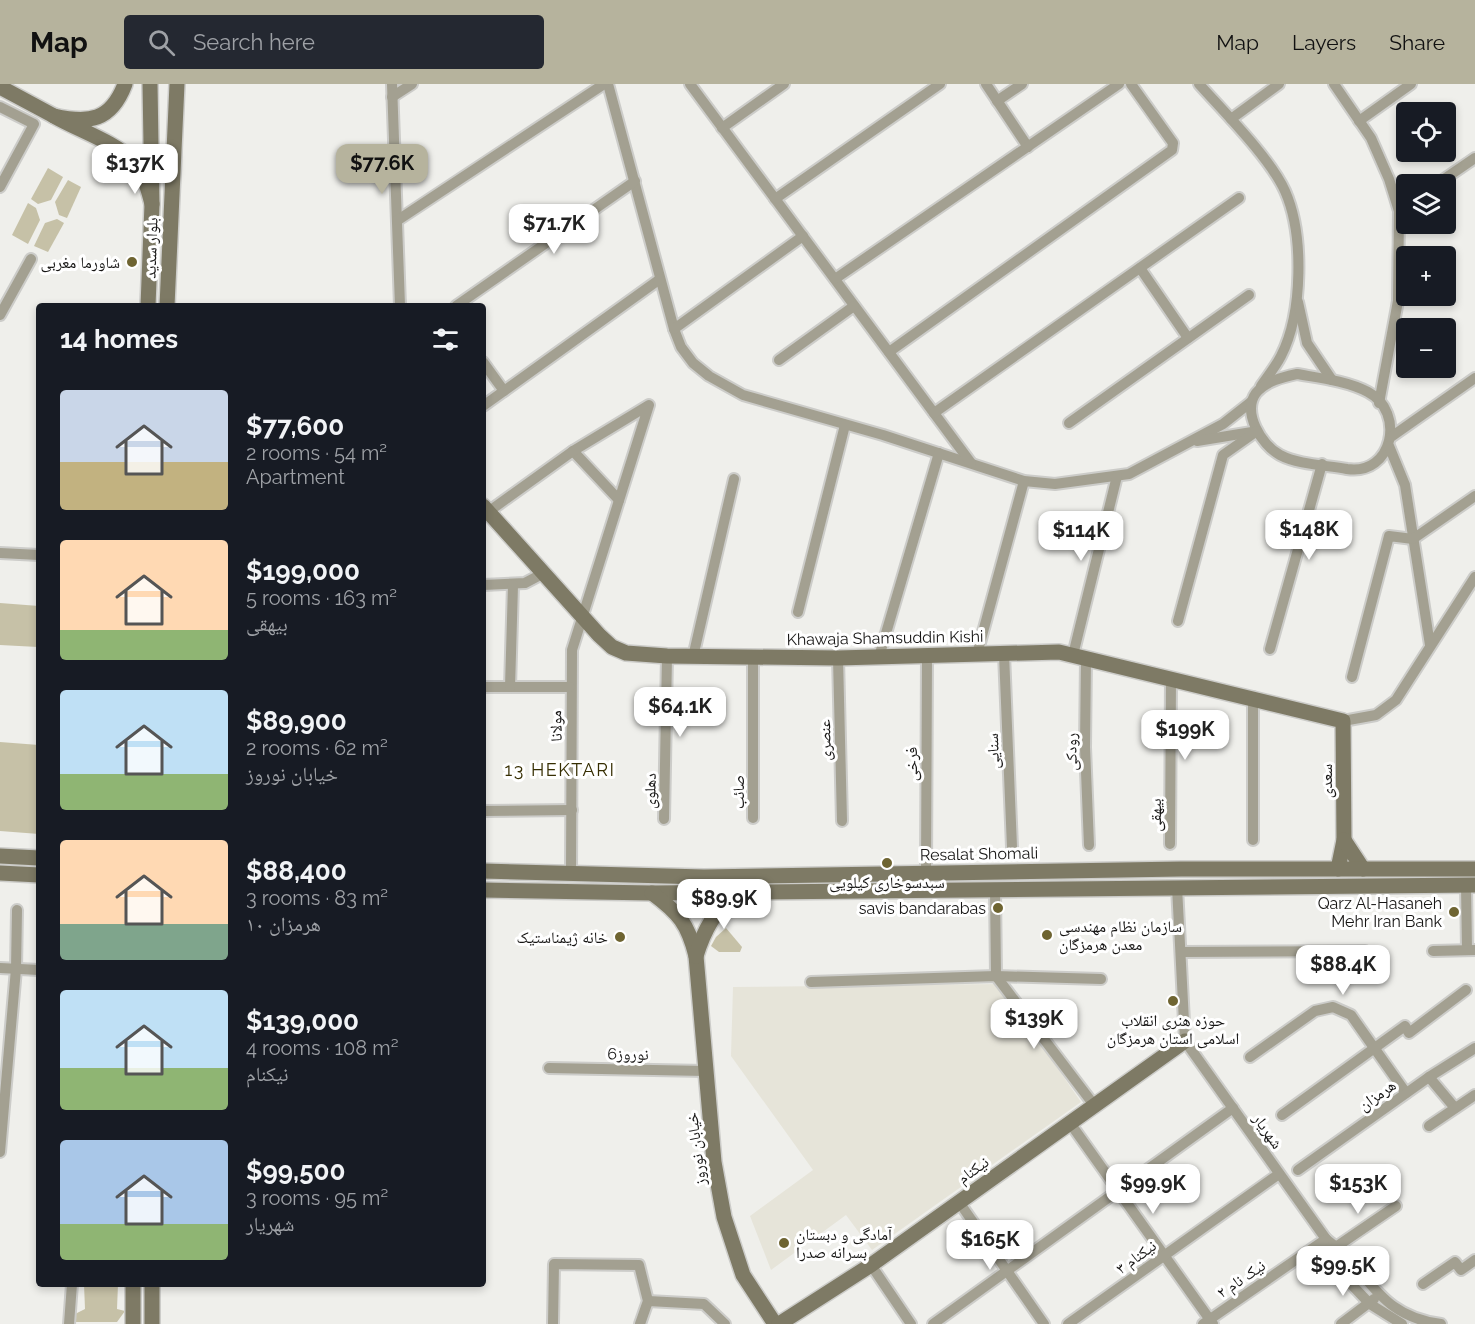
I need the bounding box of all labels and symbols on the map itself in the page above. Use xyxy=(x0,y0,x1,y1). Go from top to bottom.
pin: $137K xyxy=(93,144,177,195)
pin: $77.6K xyxy=(333,144,431,195)
pin: $71.7K xyxy=(505,204,603,255)
street label: بلوار سدید xyxy=(140,217,162,279)
place label: شاورما مغربی xyxy=(41,253,120,273)
marker: شاورما مغربی xyxy=(125,255,139,269)
pin: $148K xyxy=(1267,510,1351,561)
pin: $114K xyxy=(1039,511,1123,562)
street label: Khawaja Shamsuddin Kishi xyxy=(786,627,984,649)
pin: $64.1K xyxy=(631,687,729,738)
street label: مولانا xyxy=(546,710,566,742)
pin: $199K xyxy=(1143,710,1227,761)
street label: عنصری xyxy=(815,719,836,761)
street label: سنایی xyxy=(983,733,1004,769)
street label: رودکی xyxy=(1061,733,1082,771)
street label: فرخی xyxy=(902,747,922,781)
district label: 13 HEKTARI xyxy=(505,759,615,780)
street label: سعدی xyxy=(1317,764,1337,798)
street label: دهلوی xyxy=(640,773,661,809)
street label: صائب xyxy=(729,775,748,809)
street label: بیهقی xyxy=(1146,798,1166,832)
street label: Resalat Shomali xyxy=(920,843,1038,865)
marker: سبدسوخاری کیلویی xyxy=(880,856,894,870)
place label: سبدسوخاری کیلویی xyxy=(829,873,945,893)
pin: $89.9K xyxy=(675,879,773,930)
place label: Qarz Al-Hasaneh Mehr Iran Bank xyxy=(1318,894,1443,931)
place label: savis bandarabas xyxy=(859,899,986,918)
marker: savis bandarabas xyxy=(991,901,1005,915)
marker: Qarz Al-Hasaneh Mehr Iran Bank xyxy=(1447,905,1461,919)
place label: سازمان نظام مهندسی معدن هرمزگان xyxy=(1059,917,1182,955)
place label: خانه ژیمناستیک xyxy=(517,928,608,947)
marker: سازمان نظام مهندسی معدن هرمزگان xyxy=(1040,928,1054,942)
marker: خانه ژیمناستیک xyxy=(613,930,627,944)
pin: $88.4K xyxy=(1294,945,1392,996)
marker: حوزه هنری انقلاب اسلامی استان هرمزگان xyxy=(1166,994,1180,1008)
pin: $139K xyxy=(992,999,1076,1050)
place label: حوزه هنری انقلاب اسلامی استان هرمزگان xyxy=(1107,1011,1239,1049)
street label: نوروز6 xyxy=(607,1044,649,1064)
street label: هرمزان xyxy=(1355,1075,1400,1116)
street label: شهریار xyxy=(1249,1109,1287,1152)
street label: خیابان نوروز xyxy=(682,1111,711,1188)
street label: نیکنام xyxy=(954,1152,993,1189)
pin: $99.9K xyxy=(1104,1164,1202,1215)
pin: $153K xyxy=(1316,1164,1400,1215)
pin: $165K xyxy=(948,1220,1032,1271)
place label: آمادگی و دبستان بسرانه صدرا xyxy=(796,1225,893,1262)
marker: آمادگی و دبستان بسرانه صدرا xyxy=(777,1236,791,1250)
street label: نیکنام ۳ xyxy=(1112,1236,1161,1279)
pin: $99.5K xyxy=(1294,1246,1392,1297)
street label: نیک نام ۲ xyxy=(1213,1256,1269,1303)

